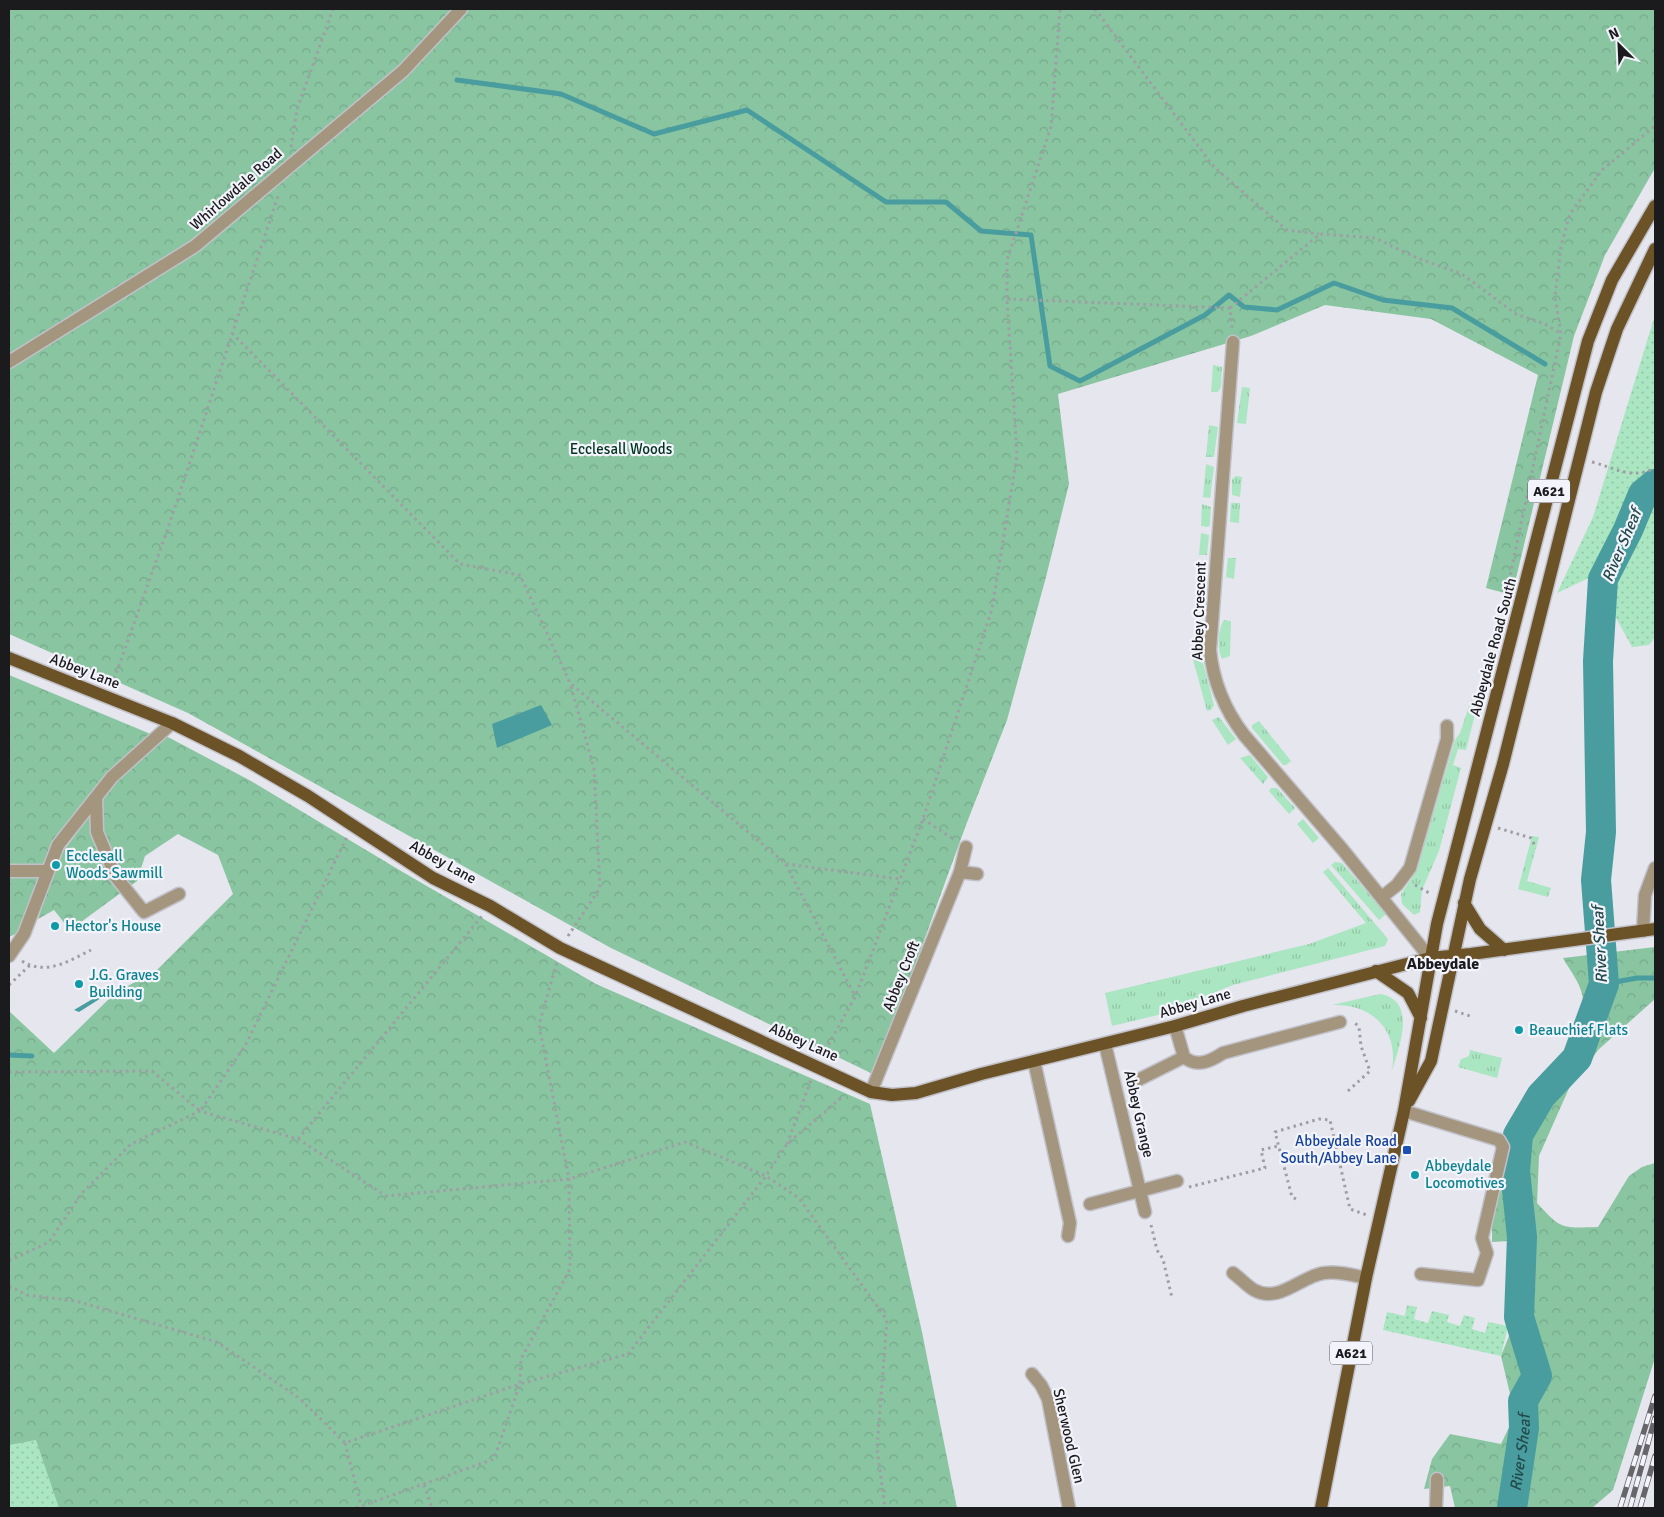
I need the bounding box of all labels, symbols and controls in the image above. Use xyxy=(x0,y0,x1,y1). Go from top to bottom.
north arrow xyxy=(1594,20,1644,70)
text: N xyxy=(1606,24,1622,43)
street label: Whirlowdale Road xyxy=(186,144,286,234)
park label: Ecclesall Woods xyxy=(570,440,673,458)
road number: A621 xyxy=(1528,480,1570,502)
water label: River Sheaf xyxy=(1598,503,1648,585)
street label: Abbey Crescent xyxy=(1188,561,1210,661)
street label: Abbeydale Road South xyxy=(1466,576,1520,718)
street label: Abbey Lane xyxy=(47,649,123,693)
street label: Abbey Lane xyxy=(406,836,480,888)
place label: Ecclesall Woods Sawmill xyxy=(66,847,163,882)
marker: Ecclesall Woods Sawmill xyxy=(50,859,62,871)
water label: River Sheaf xyxy=(1588,902,1612,984)
place label: Hector's House xyxy=(65,917,161,935)
marker: Hector's House xyxy=(49,920,61,932)
street label: Abbey Croft xyxy=(879,938,923,1014)
district label: Abbeydale xyxy=(1407,954,1479,974)
place label: J.G. Graves Building xyxy=(89,966,159,1001)
marker: J.G. Graves Building xyxy=(73,978,85,990)
street label: Abbey Lane xyxy=(1157,984,1233,1022)
street label: Abbey Lane xyxy=(767,1019,841,1065)
place label: Beauchief Flats xyxy=(1529,1021,1628,1039)
marker: Beauchief Flats xyxy=(1513,1024,1525,1036)
street label: Abbey Grange xyxy=(1120,1069,1158,1159)
place label: Abbeydale Road South/Abbey Lane xyxy=(1280,1132,1397,1167)
marker: Abbeydale Road South/Abbey Lane xyxy=(1401,1144,1413,1156)
place label: Abbeydale Locomotives xyxy=(1425,1157,1505,1192)
marker: Abbeydale Locomotives xyxy=(1409,1169,1421,1181)
road number: A621 xyxy=(1330,1342,1372,1365)
street label: Sherwood Glen xyxy=(1049,1387,1089,1485)
water label: River Sheaf xyxy=(1506,1410,1535,1493)

